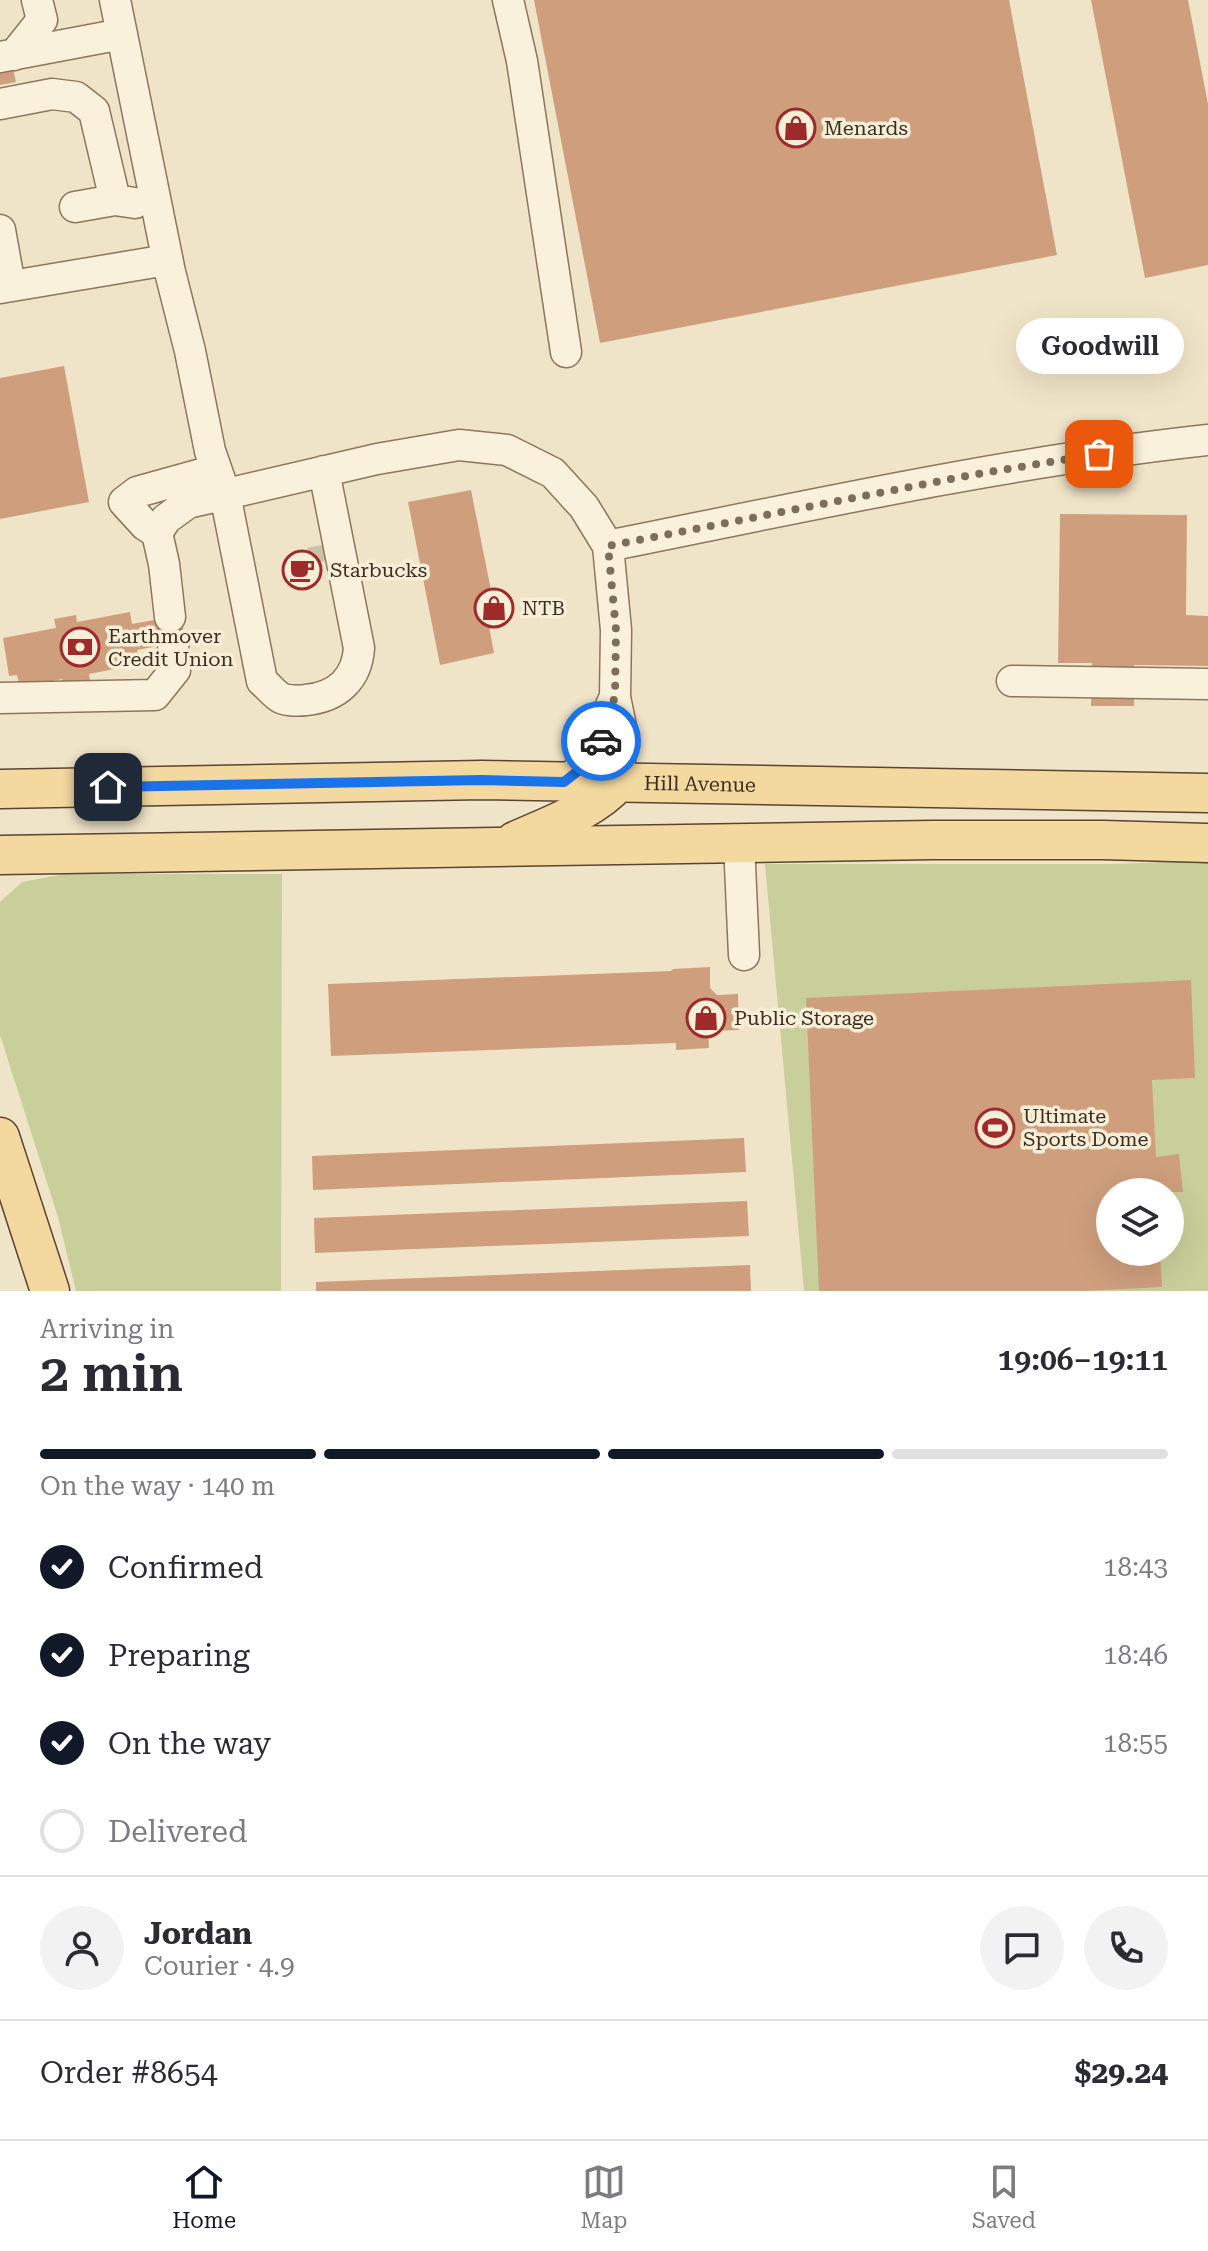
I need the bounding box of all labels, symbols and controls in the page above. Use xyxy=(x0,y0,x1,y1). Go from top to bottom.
shop icon: Menards xyxy=(775,107,817,149)
place label: Menards xyxy=(824,116,908,140)
callout: Goodwill xyxy=(1015,318,1183,374)
text: Goodwill xyxy=(1041,331,1159,361)
pin xyxy=(1065,420,1133,488)
icon: bag xyxy=(1077,432,1121,476)
cafe icon: Starbucks xyxy=(281,549,323,591)
place label: Starbucks xyxy=(330,558,427,582)
shop icon: NTB xyxy=(473,587,515,629)
place label: NTB xyxy=(522,596,565,620)
place label: Earthmover Credit Union xyxy=(108,624,233,671)
bank icon: Earthmover Credit Union xyxy=(59,626,101,668)
courier xyxy=(561,701,641,781)
icon: car xyxy=(579,719,623,763)
pin xyxy=(74,753,142,821)
icon: home xyxy=(86,765,130,809)
street label: Hill Avenue xyxy=(644,771,756,797)
shop icon: Public Storage xyxy=(685,997,727,1039)
place label: Public Storage xyxy=(734,1006,874,1030)
place label: Ultimate Sports Dome xyxy=(1023,1104,1148,1151)
sports icon: Ultimate Sports Dome xyxy=(974,1107,1016,1149)
map controls xyxy=(1096,1178,1184,1266)
button: layers xyxy=(1096,1178,1184,1266)
text: Arriving in xyxy=(40,1314,174,1344)
text: 19:06–19:11 xyxy=(998,1342,1168,1377)
text: 2 min xyxy=(40,1343,183,1404)
text: On the way · 140 m xyxy=(40,1471,275,1501)
icon: check xyxy=(40,1545,84,1589)
text: Confirmed xyxy=(108,1550,263,1585)
text: 18:43 xyxy=(1103,1552,1168,1582)
icon: check xyxy=(40,1633,84,1677)
text: Preparing xyxy=(108,1638,250,1673)
text: 18:46 xyxy=(1103,1640,1168,1670)
icon: check xyxy=(40,1721,84,1765)
text: On the way xyxy=(108,1726,271,1761)
text: 18:55 xyxy=(1103,1728,1168,1758)
text: Delivered xyxy=(108,1814,247,1849)
button: person xyxy=(40,1906,124,1990)
button: chat xyxy=(980,1906,1064,1990)
button: phone xyxy=(1084,1906,1168,1990)
text: Jordan xyxy=(144,1916,252,1951)
text: Courier · 4.9 xyxy=(144,1951,294,1981)
text: Order #8654 xyxy=(40,2055,218,2090)
text: $29.24 xyxy=(1075,2055,1168,2090)
tab: Home xyxy=(172,2160,236,2233)
tab: Map xyxy=(580,2160,628,2233)
tab: Saved xyxy=(972,2160,1036,2233)

